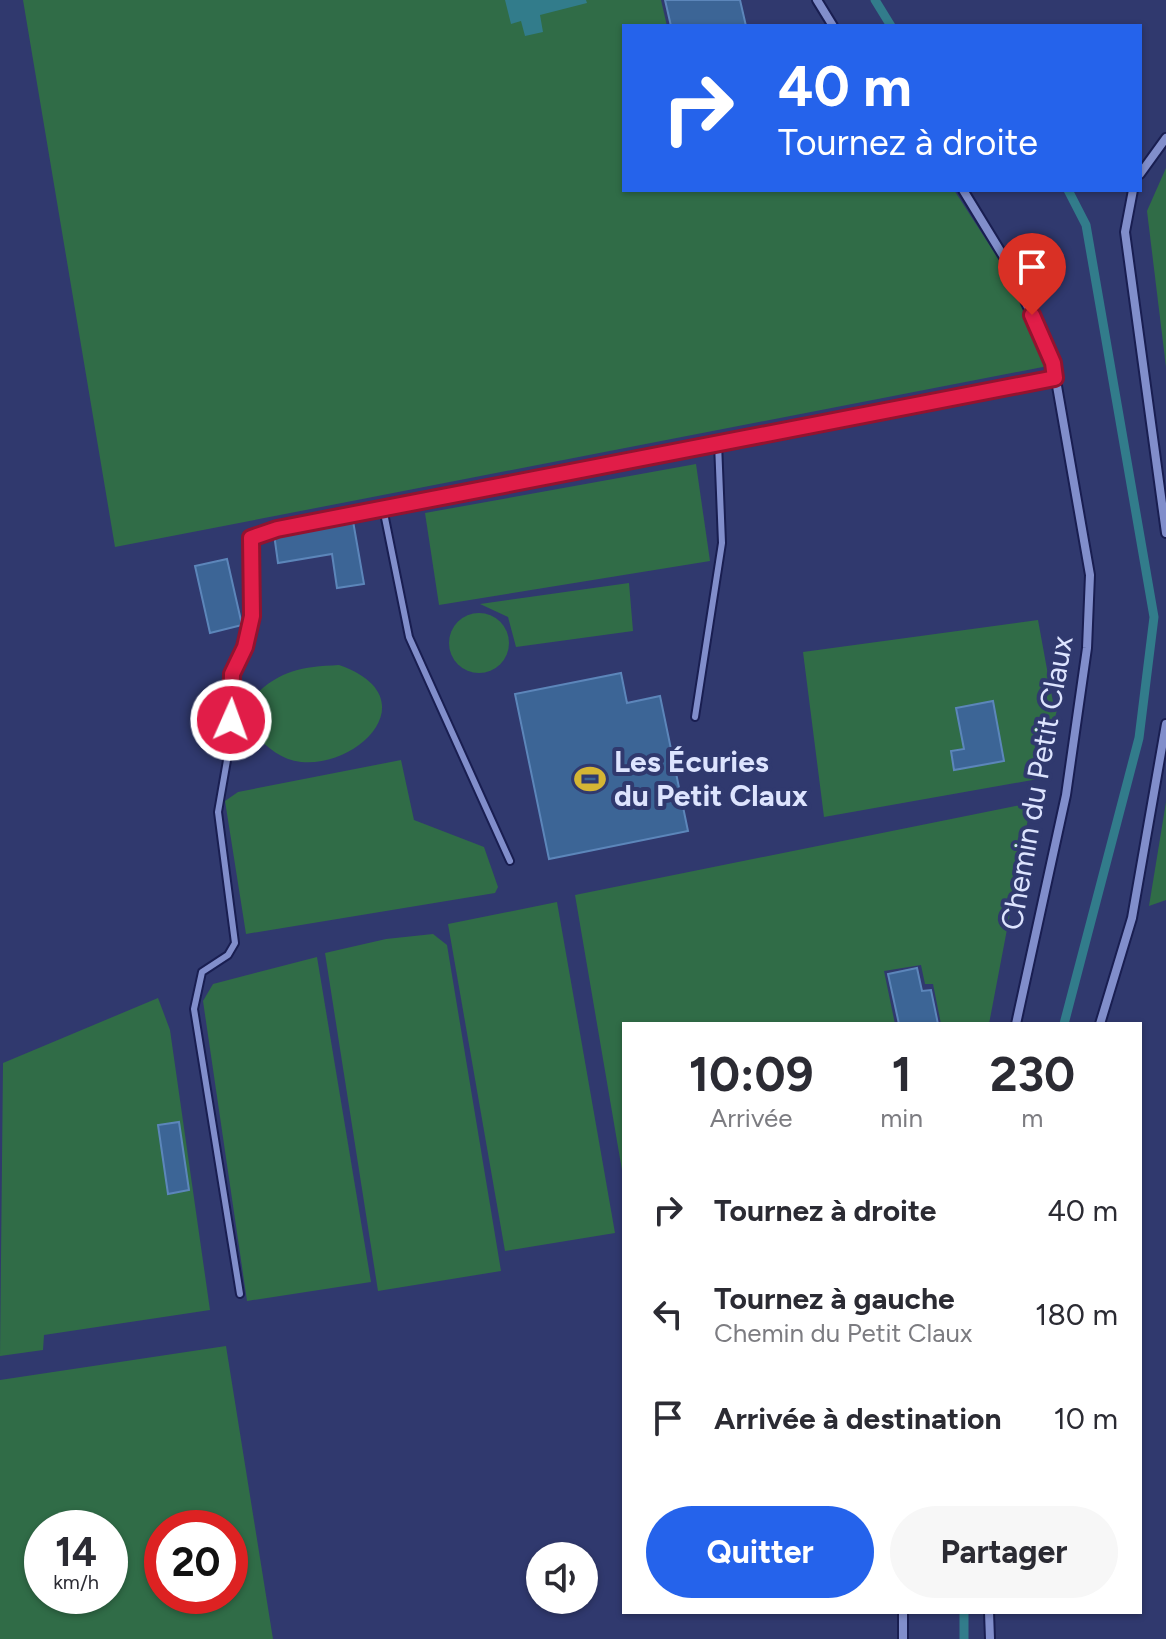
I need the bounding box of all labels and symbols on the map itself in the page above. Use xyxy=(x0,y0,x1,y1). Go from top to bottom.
pin xyxy=(998,233,1066,315)
street label: Chemin du Petit Claux xyxy=(992,633,1081,933)
position arrow xyxy=(189,678,273,762)
place label: Les Écuries du Petit Claux xyxy=(614,743,808,814)
sports icon: Les Écuries du Petit Claux xyxy=(573,762,607,796)
speed limit sign: 20 xyxy=(144,1510,248,1614)

